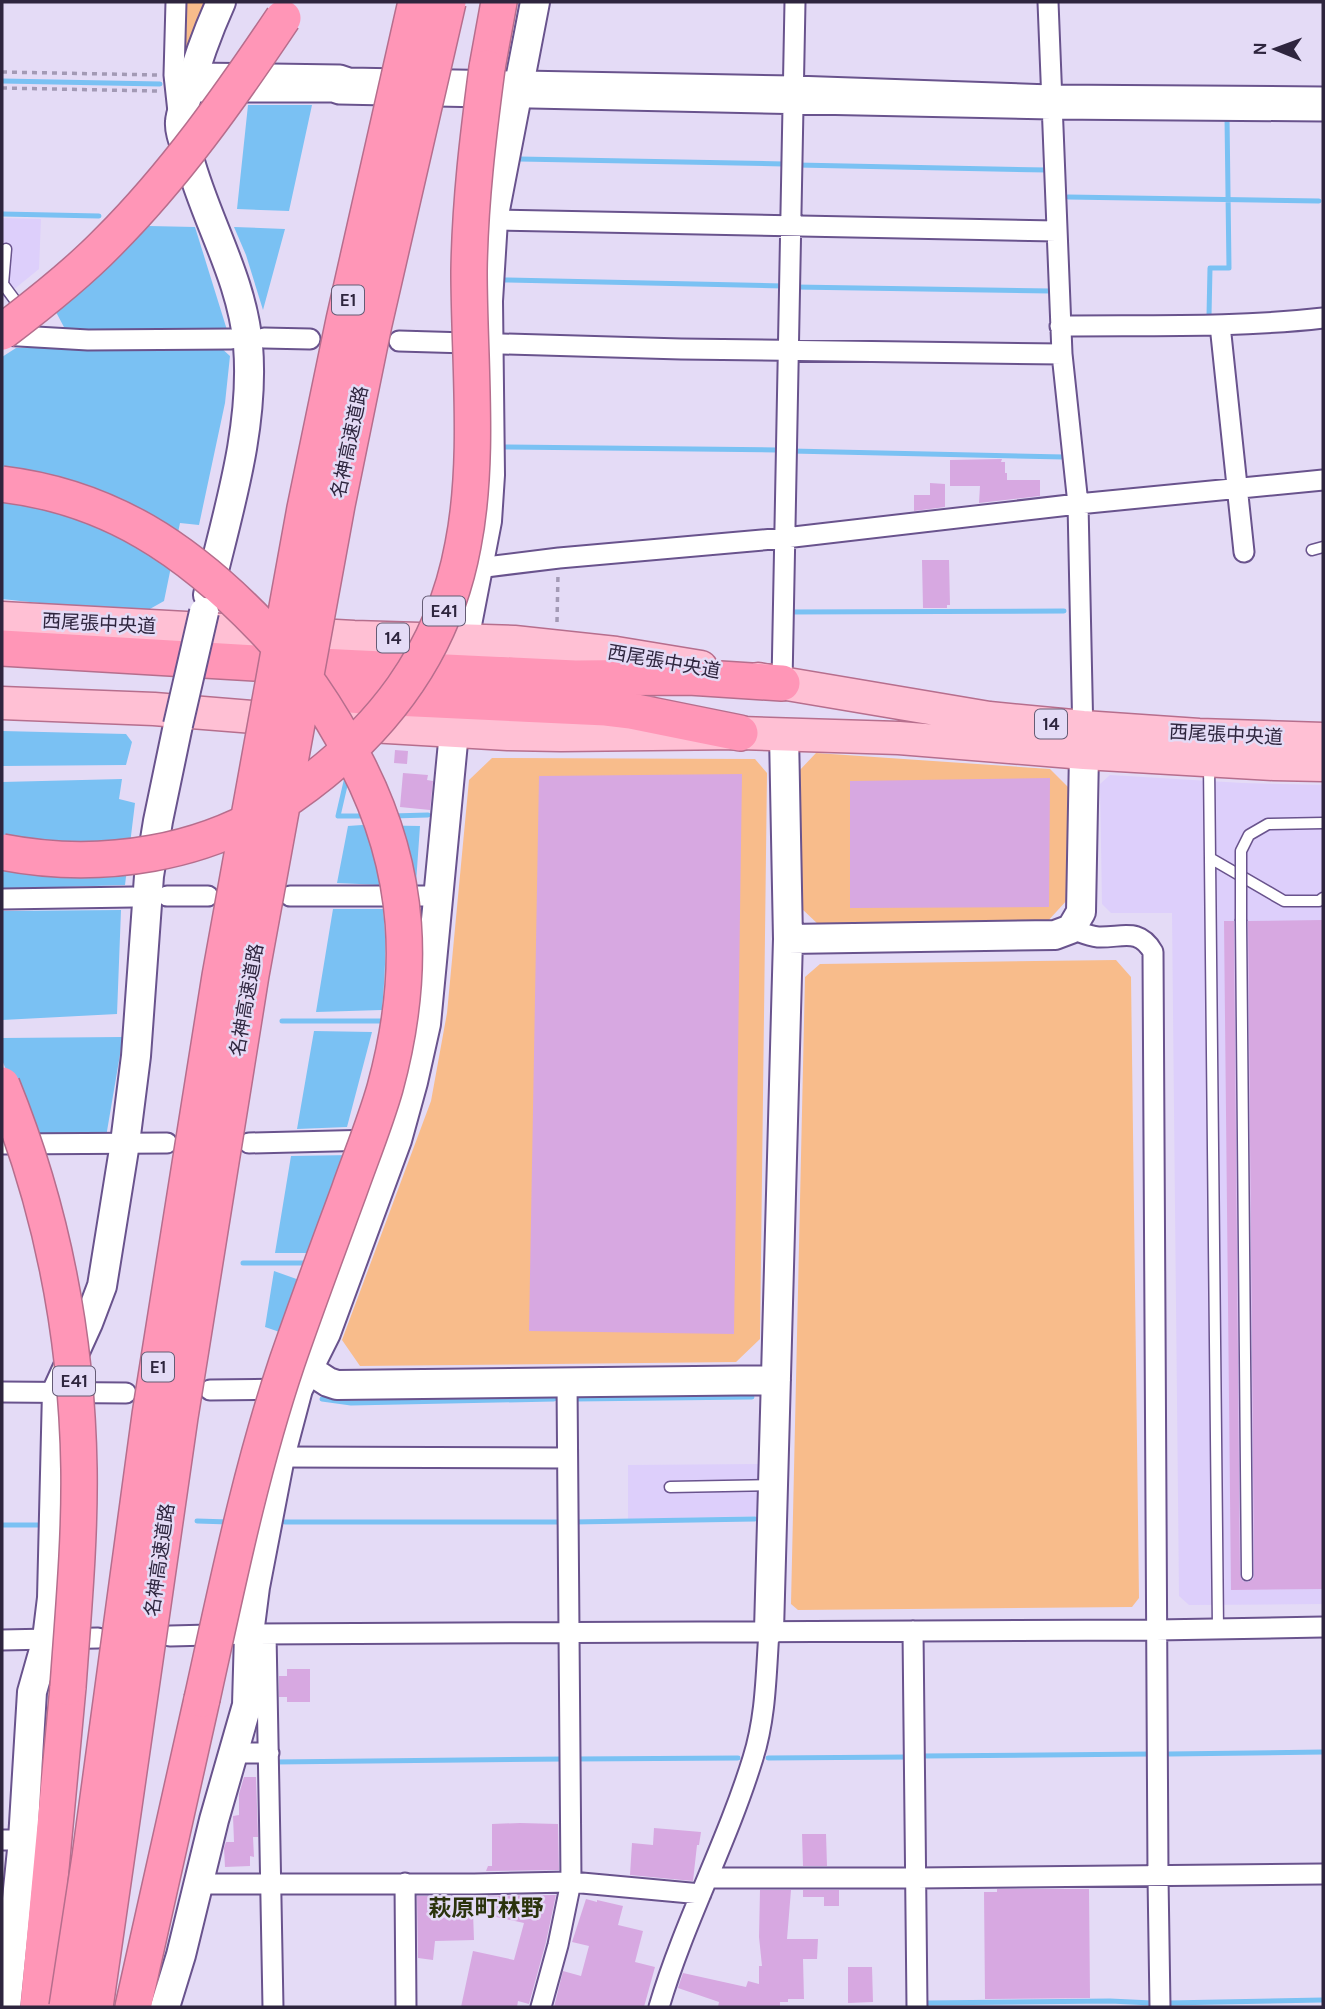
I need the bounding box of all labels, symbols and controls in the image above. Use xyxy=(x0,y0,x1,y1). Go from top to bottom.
north arrow xyxy=(1241,14,1311,84)
text: N xyxy=(1249,42,1271,56)
road number: E1 xyxy=(332,286,364,314)
street label: 名神高速道路 xyxy=(327,384,373,500)
road number: E41 xyxy=(423,596,465,626)
street label: 西尾張中央道 xyxy=(41,610,157,638)
road number: 14 xyxy=(377,624,409,652)
street label: 西尾張中央道 xyxy=(606,641,722,683)
road number: 14 xyxy=(1035,710,1067,738)
street label: 西尾張中央道 xyxy=(1168,721,1284,749)
street label: 名神高速道路 xyxy=(226,942,268,1058)
road number: E1 xyxy=(142,1352,174,1382)
road number: E41 xyxy=(53,1366,95,1396)
street label: 名神高速道路 xyxy=(141,1502,179,1618)
district label: 萩原町林野 xyxy=(429,1895,544,1922)

